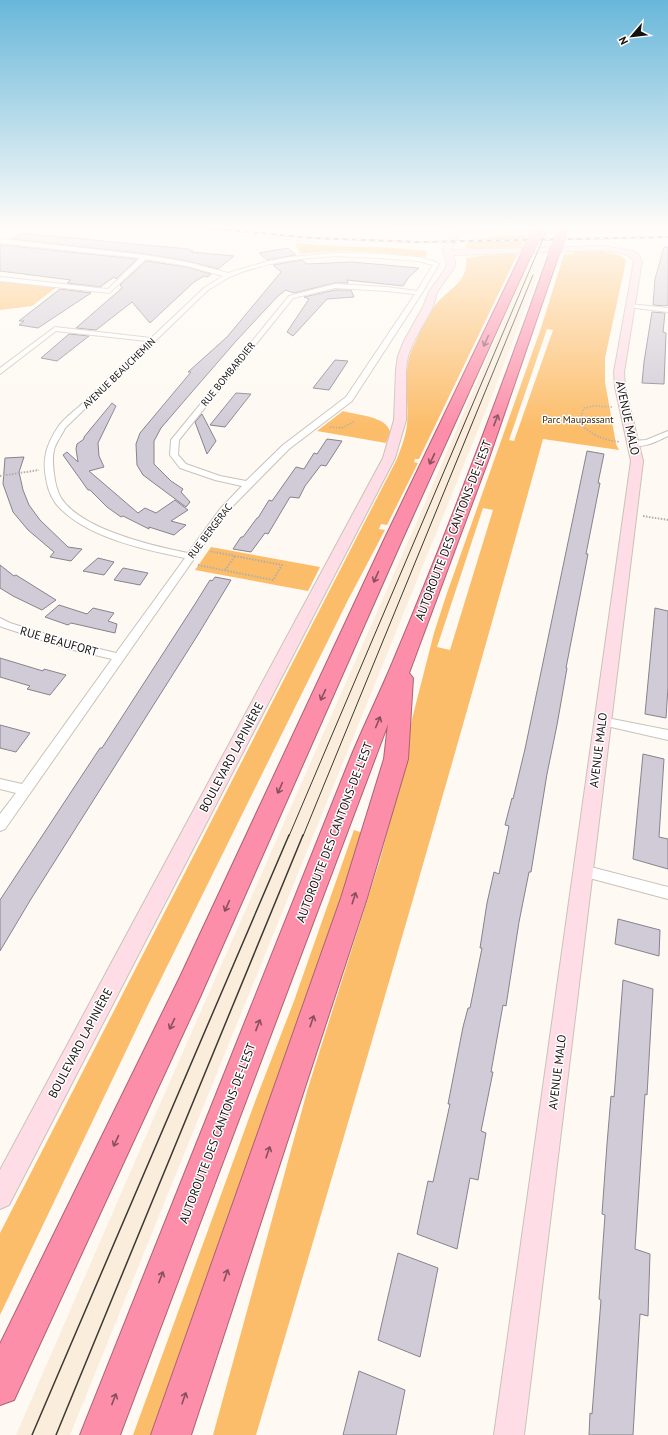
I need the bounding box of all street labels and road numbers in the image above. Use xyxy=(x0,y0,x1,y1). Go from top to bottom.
street label: AVENUE BEAUCHEMIN xyxy=(80,335,158,411)
street label: RUE BOMBARDIER xyxy=(198,339,258,409)
street label: AVENUE MALO xyxy=(613,380,643,456)
street label: AUTOROUTE DES CANTONS-DE-L'EST xyxy=(412,437,495,622)
street label: RUE BERGERAC xyxy=(185,501,235,561)
street label: RUE BEAUFORT xyxy=(18,623,100,659)
street label: BOULEVARD LAPINIÈRE xyxy=(196,700,266,814)
street label: AVENUE MALO xyxy=(586,712,610,788)
street label: AUTOROUTE DES CANTONS-DE-L'EST xyxy=(293,739,376,924)
street label: BOULEVARD LAPINIÈRE xyxy=(45,986,115,1100)
street label: AVENUE MALO xyxy=(545,1034,569,1110)
street label: AUTOROUTE DES CANTONS-DE-L'EST xyxy=(176,1040,259,1225)

